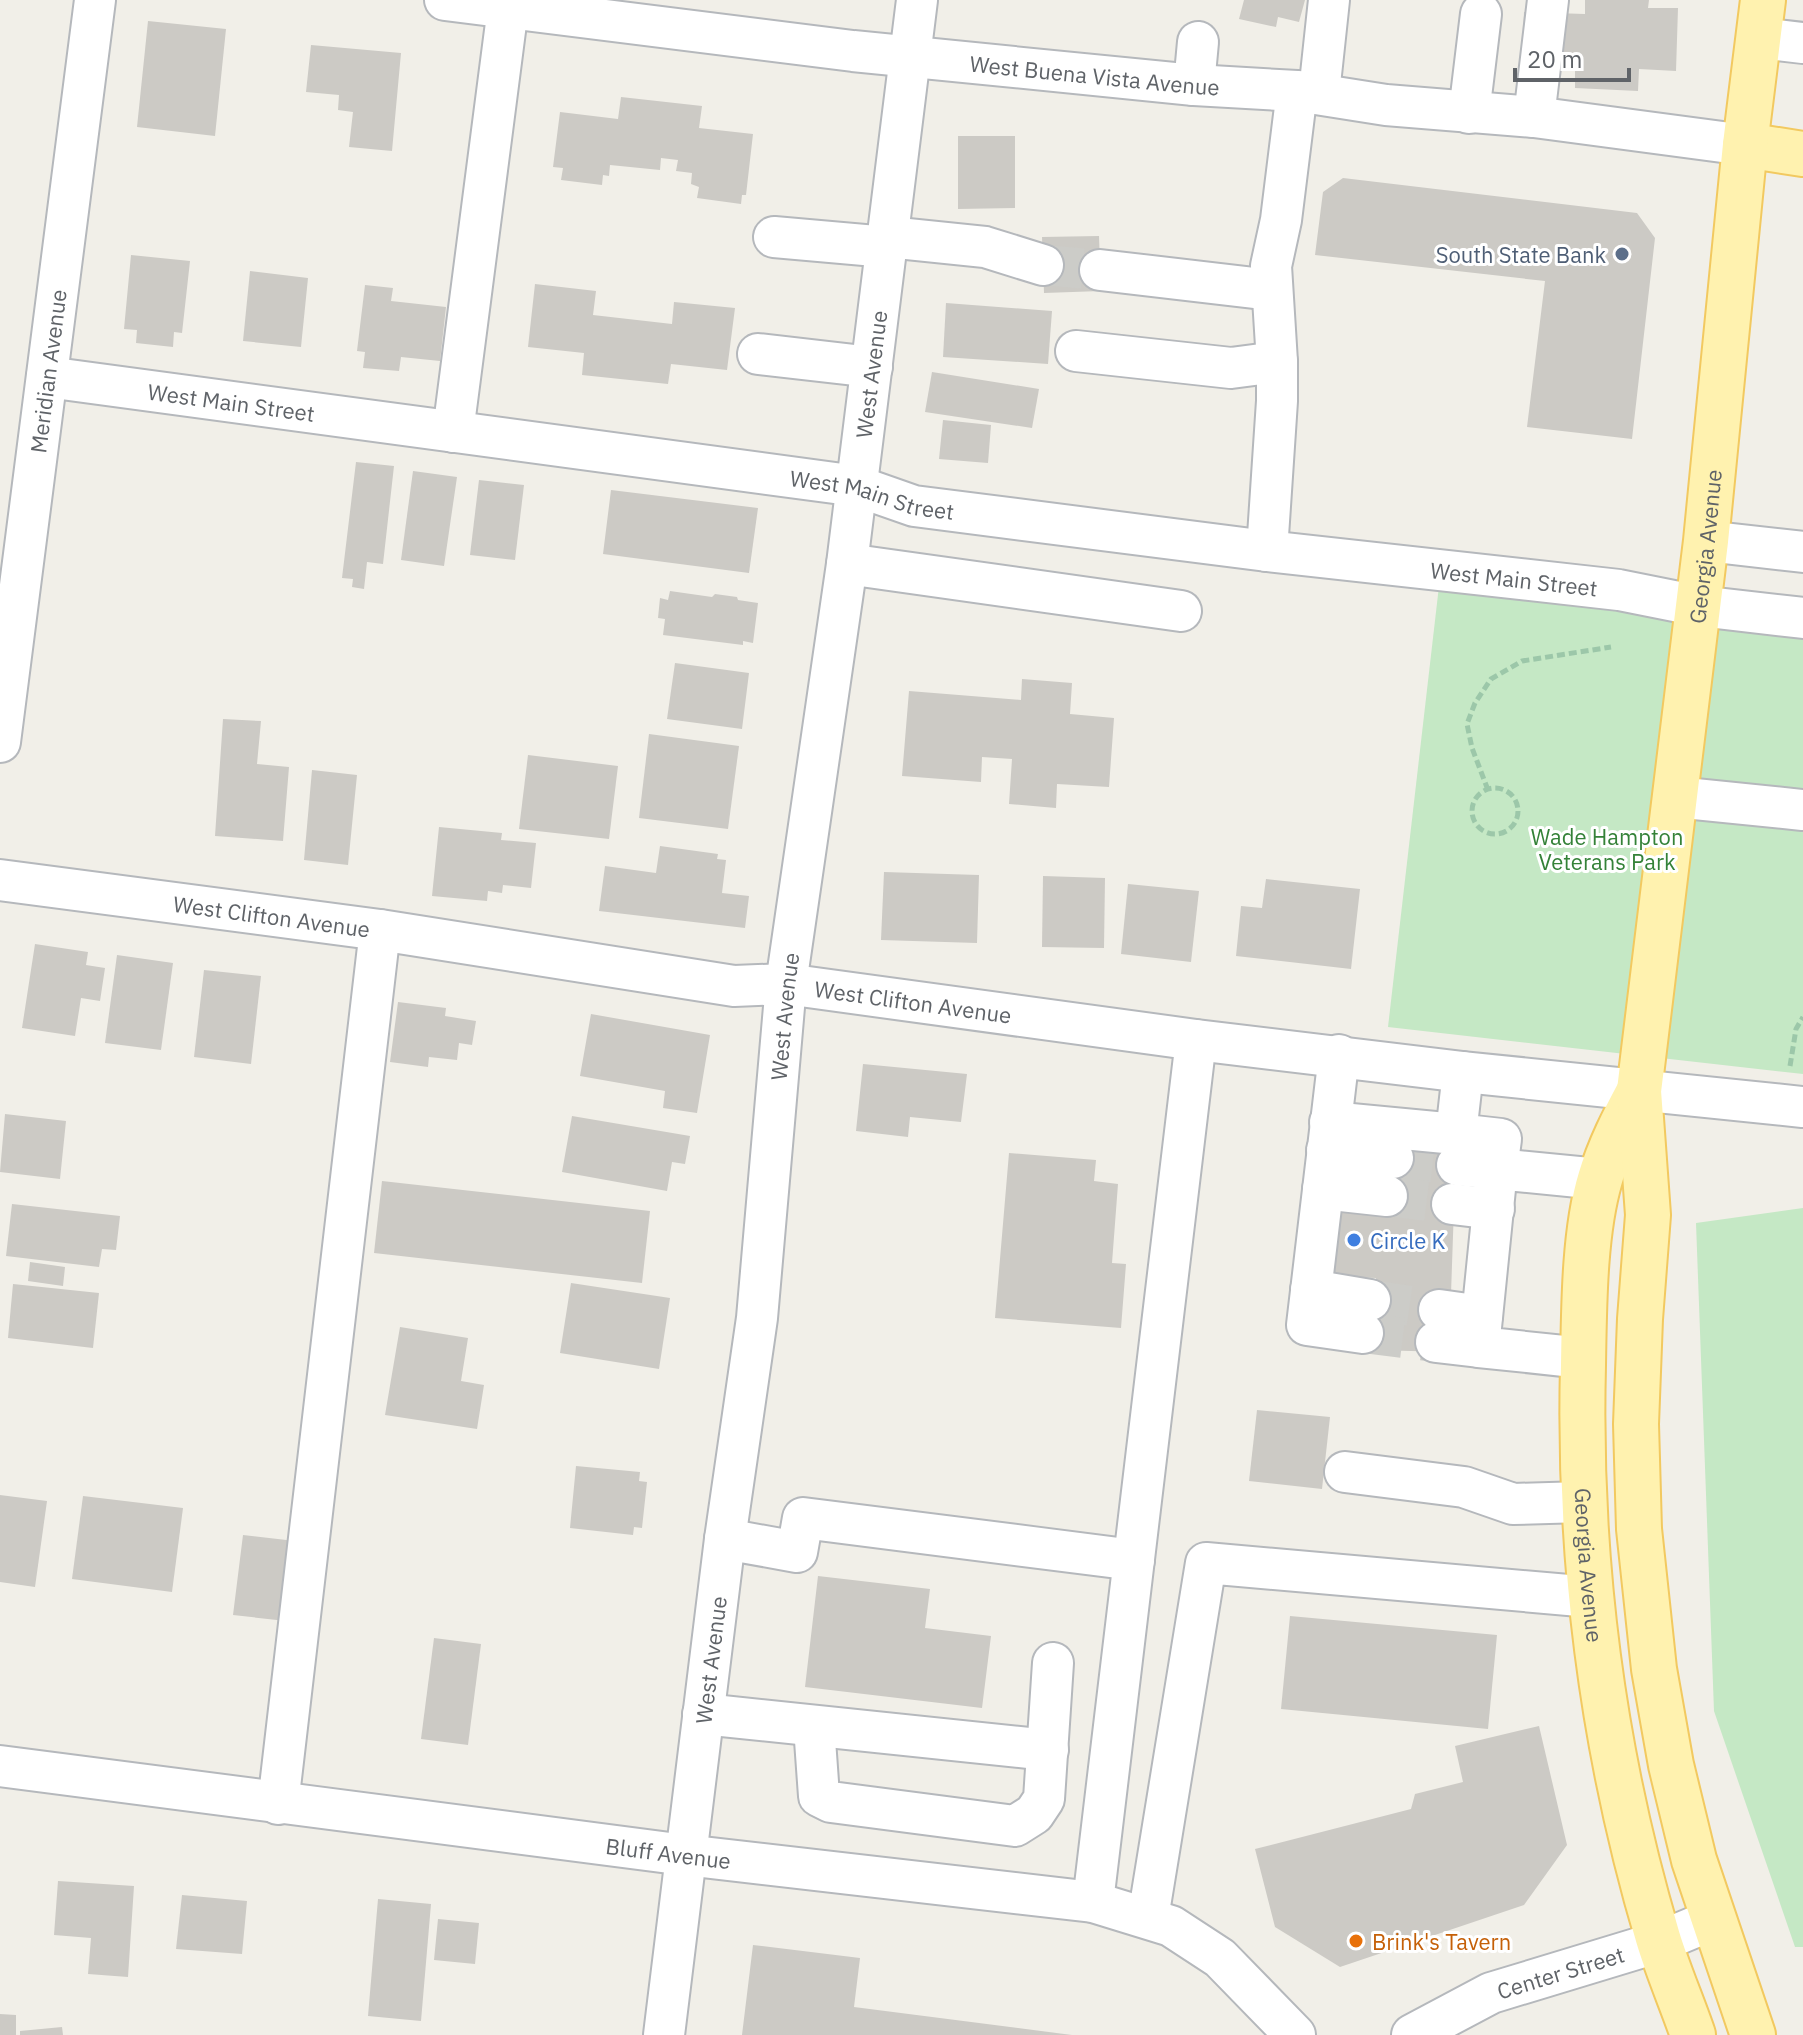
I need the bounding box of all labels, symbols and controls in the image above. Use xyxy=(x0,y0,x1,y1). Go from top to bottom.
scale bar xyxy=(1515,32,1629,82)
text: 20 m xyxy=(1527,43,1582,75)
street label: West Buena Vista Avenue xyxy=(968,48,1220,101)
place label: South State Bank xyxy=(1436,240,1606,269)
marker: South State Bank xyxy=(1613,245,1631,263)
street label: Meridian Avenue xyxy=(23,287,72,455)
street label: West Avenue xyxy=(848,309,893,440)
street label: West Main Street xyxy=(146,376,317,427)
street label: West Main Street xyxy=(788,463,956,525)
street label: Georgia Avenue xyxy=(1682,468,1727,625)
street label: West Main Street xyxy=(1429,555,1599,602)
park label: Wade Hampton Veterans Park xyxy=(1531,822,1683,876)
street label: West Clifton Avenue xyxy=(171,888,372,943)
street label: West Avenue xyxy=(763,950,805,1081)
street label: West Clifton Avenue xyxy=(813,974,1013,1029)
place label: Circle K xyxy=(1370,1226,1445,1255)
marker: Circle K xyxy=(1345,1231,1363,1249)
street label: Georgia Avenue xyxy=(1569,1487,1610,1644)
street label: West Avenue xyxy=(688,1594,732,1725)
street label: Bluff Avenue xyxy=(604,1830,733,1875)
place label: Brink's Tavern xyxy=(1372,1927,1511,1956)
marker: Brink's Tavern xyxy=(1347,1932,1365,1950)
street label: Center Street xyxy=(1493,1939,1628,2005)

